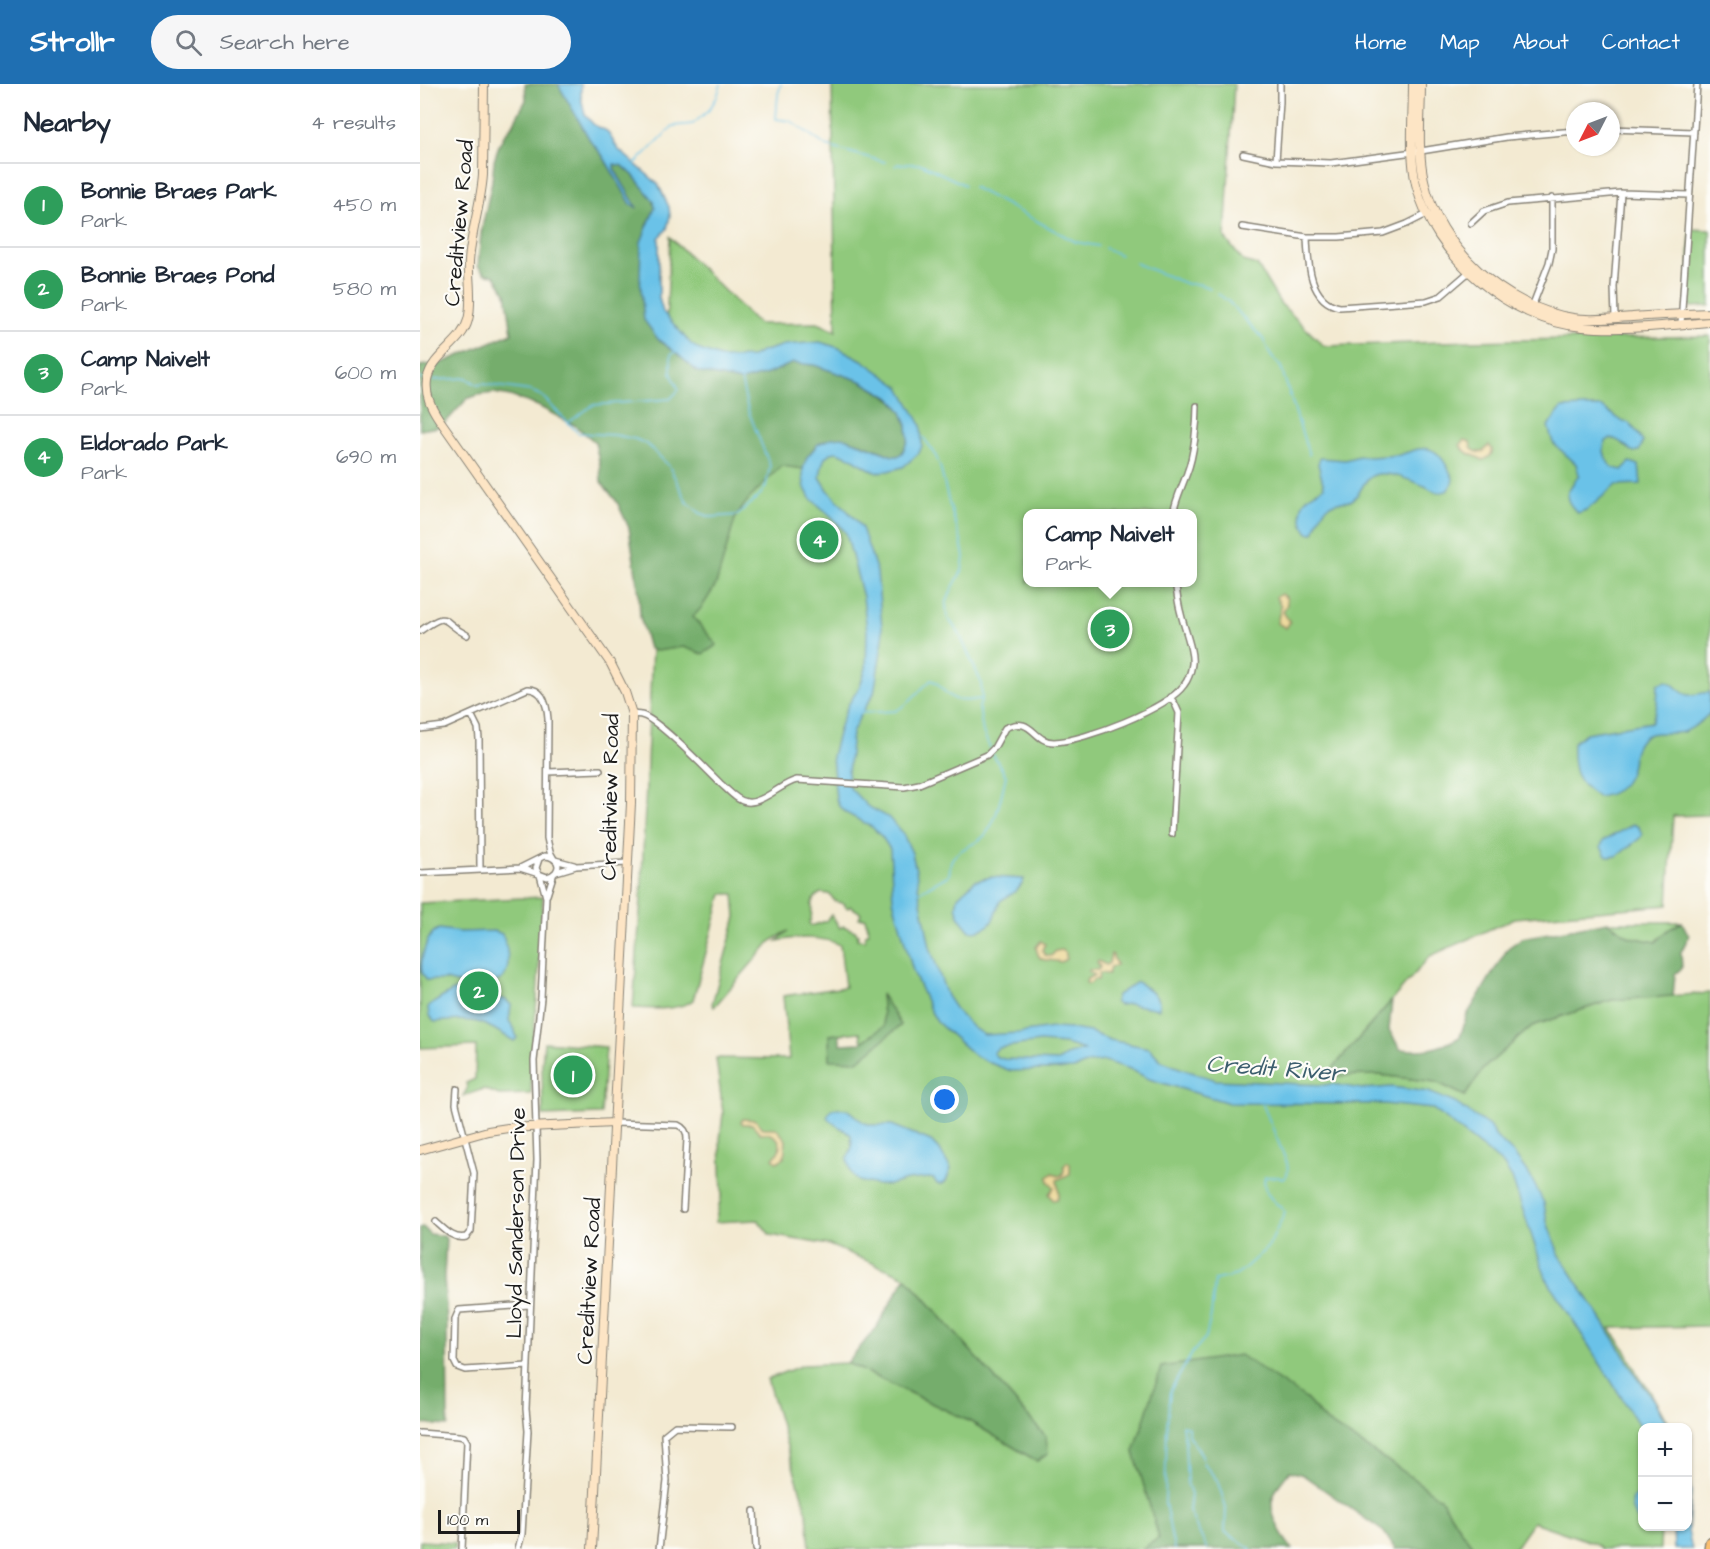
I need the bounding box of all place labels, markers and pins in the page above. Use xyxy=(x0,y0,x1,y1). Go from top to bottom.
pin: 4 xyxy=(800,518,838,562)
pin: 3 xyxy=(1090,606,1130,652)
pin: 2 xyxy=(460,968,498,1014)
pin: 1 xyxy=(554,1052,592,1098)

